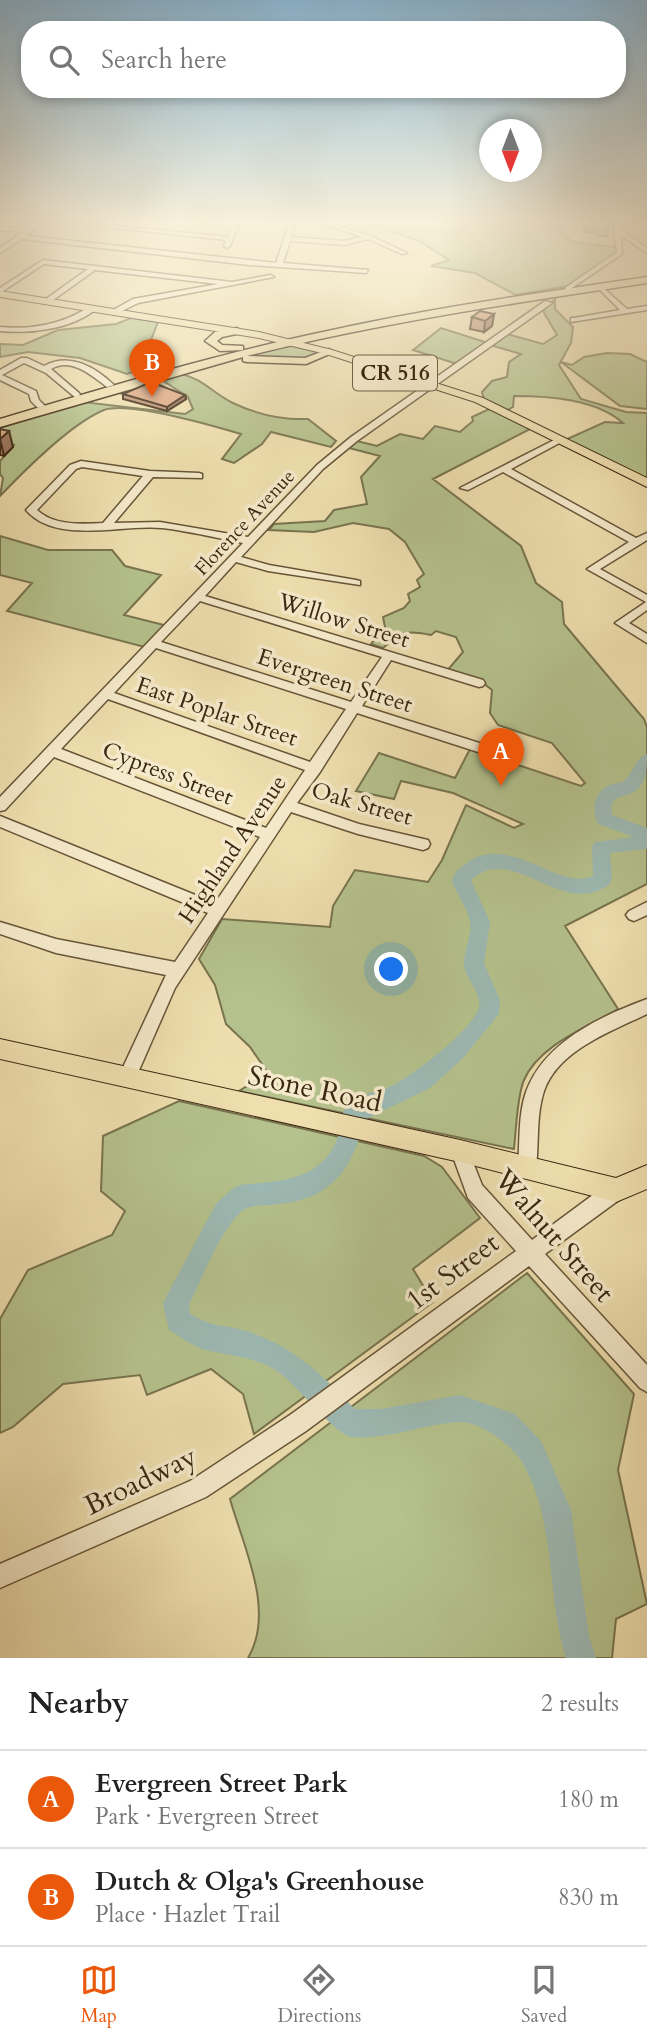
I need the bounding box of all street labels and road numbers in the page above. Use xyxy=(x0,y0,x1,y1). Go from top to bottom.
road number: CR 516 xyxy=(353,356,437,390)
street label: Florence Avenue xyxy=(189,464,301,581)
street label: Willow Street xyxy=(273,585,413,655)
street label: Evergreen Street xyxy=(253,641,416,720)
street label: East Poplar Street xyxy=(132,669,302,754)
street label: Cypress Street xyxy=(98,734,238,813)
street label: Highland Avenue xyxy=(171,769,294,930)
street label: Oak Street xyxy=(308,774,416,833)
street label: Stone Road xyxy=(244,1056,385,1122)
street label: Walnut Street xyxy=(485,1160,623,1311)
street label: 1st Street xyxy=(398,1224,507,1319)
street label: Broadway xyxy=(78,1437,203,1524)

